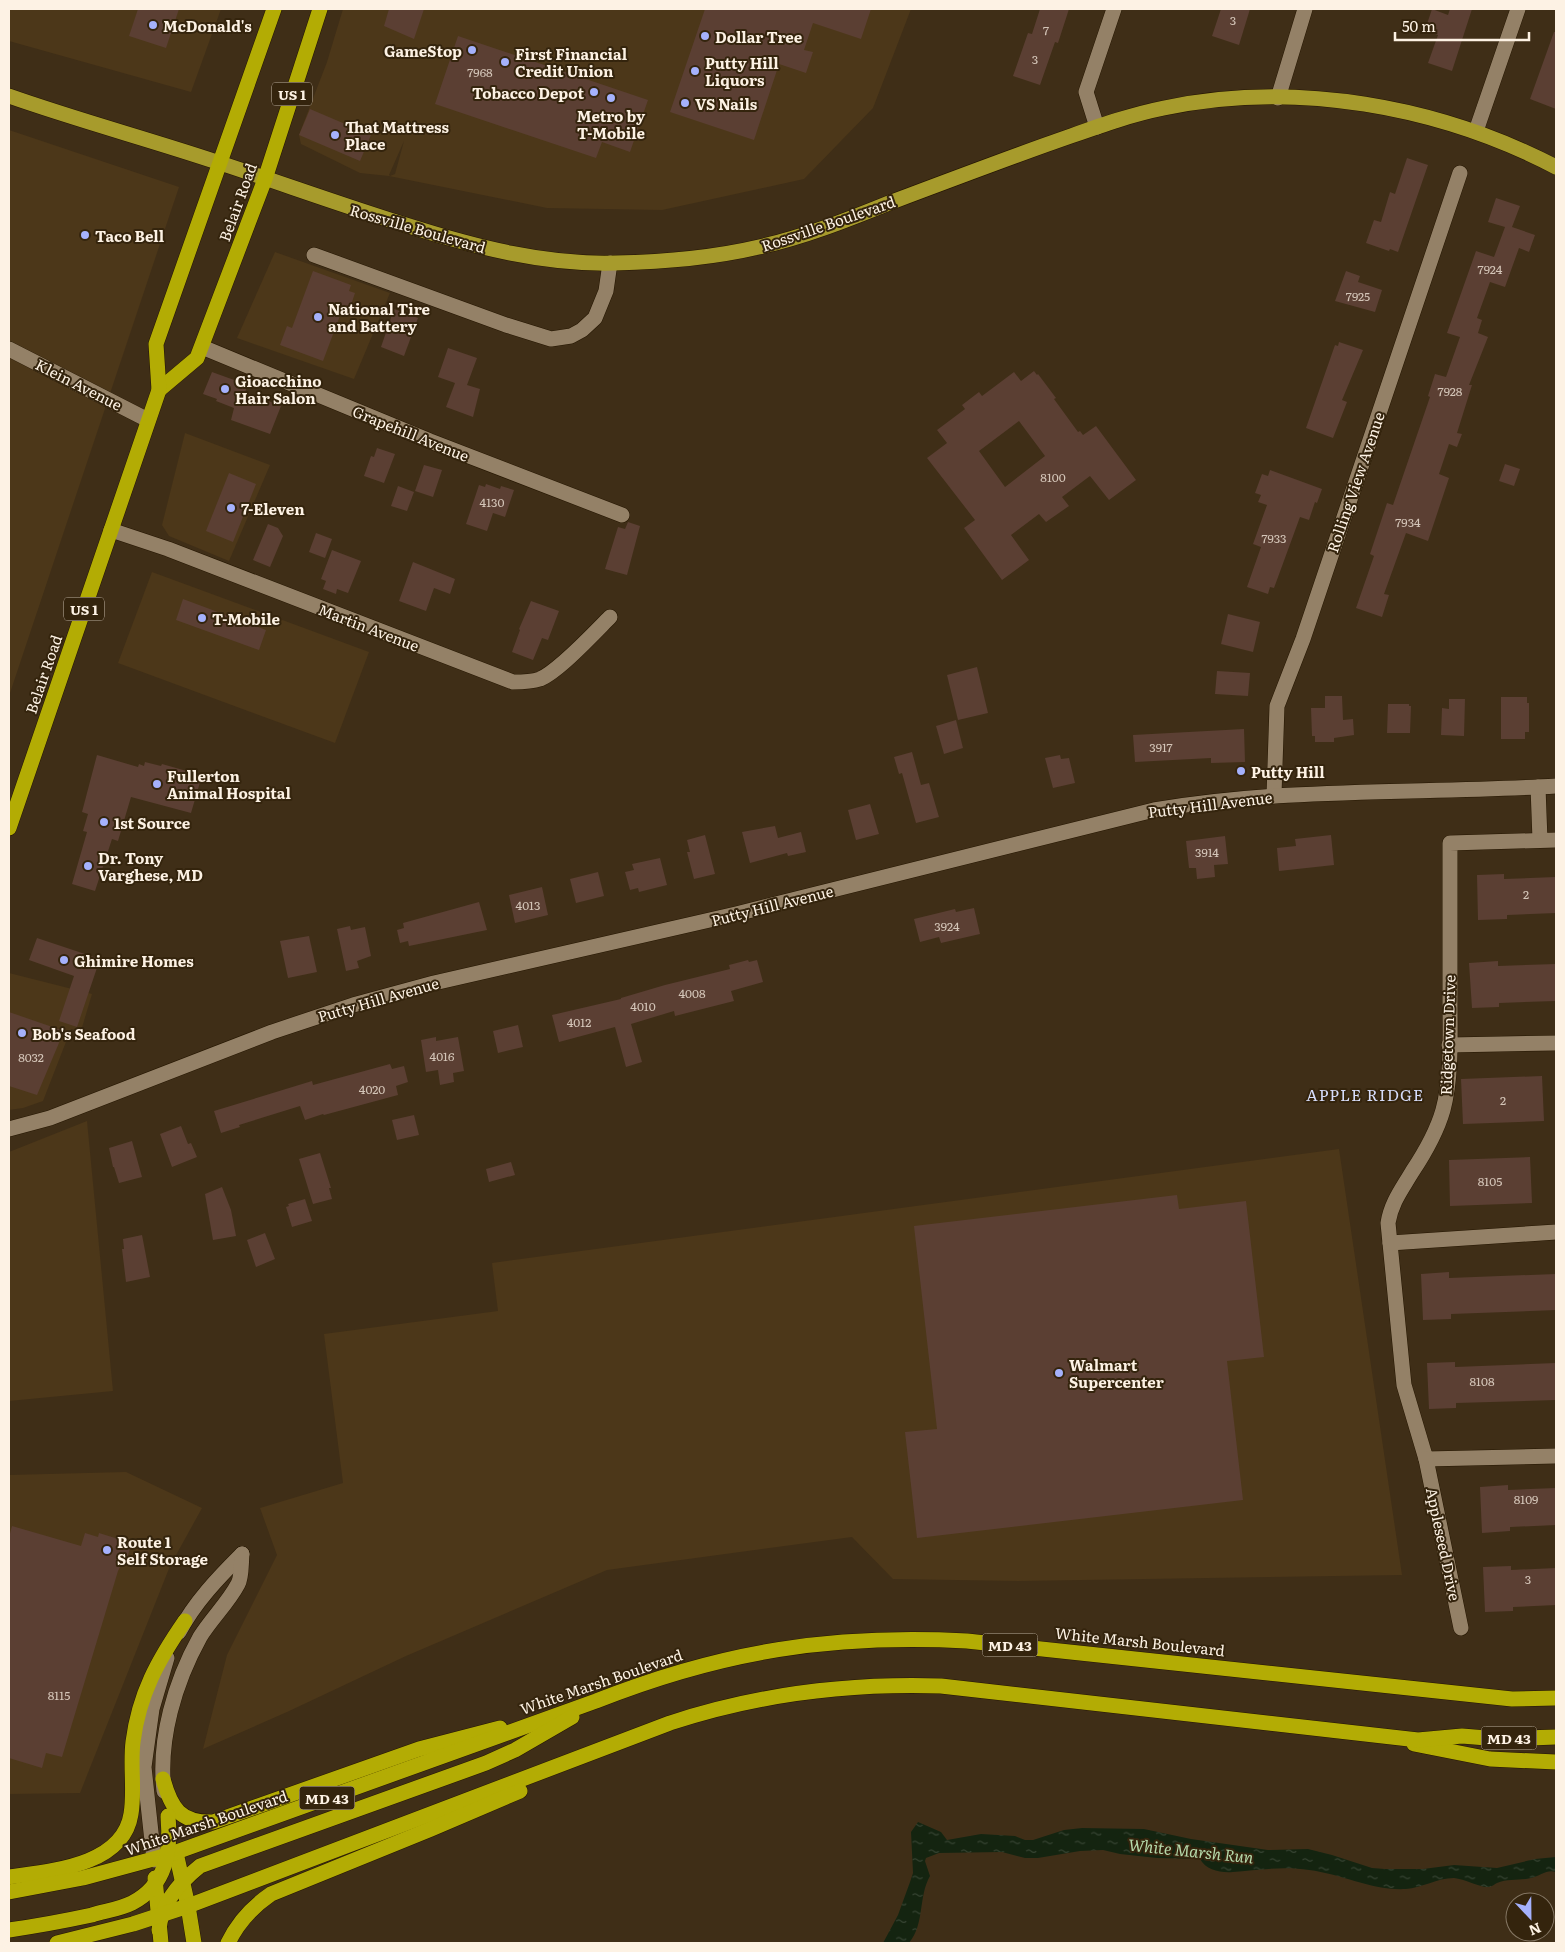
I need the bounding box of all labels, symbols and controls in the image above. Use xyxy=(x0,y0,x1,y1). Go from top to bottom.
scale bar xyxy=(1395,10,1529,42)
house number: 3 xyxy=(1230,11,1236,29)
place label: McDonald's xyxy=(163,14,252,37)
text: 50 m xyxy=(1402,14,1436,37)
marker: McDonald's xyxy=(147,19,159,31)
house number: 7 xyxy=(1043,21,1049,39)
place label: Dollar Tree xyxy=(715,25,803,48)
marker: Dollar Tree xyxy=(699,30,711,42)
place label: GameStop xyxy=(384,39,462,62)
place label: First Financial Credit Union xyxy=(515,42,628,82)
marker: GameStop xyxy=(466,44,478,56)
house number: 3 xyxy=(1032,50,1038,68)
place label: Putty Hill Liquors xyxy=(705,51,779,91)
marker: First Financial Credit Union xyxy=(499,56,511,68)
house number: 7968 xyxy=(467,63,493,81)
marker: Putty Hill Liquors xyxy=(689,65,701,77)
place label: Tobacco Depot xyxy=(472,81,584,104)
road number: US 1 xyxy=(272,82,312,106)
marker: Tobacco Depot xyxy=(588,86,600,98)
marker: Metro by T-Mobile xyxy=(605,92,617,104)
place label: VS Nails xyxy=(695,92,758,115)
marker: VS Nails xyxy=(679,97,691,109)
place label: Metro by T-Mobile xyxy=(577,104,646,144)
place label: That Mattress Place xyxy=(345,115,450,155)
marker: That Mattress Place xyxy=(329,129,341,141)
street label: Belair Road xyxy=(212,160,262,244)
street label: Rossville Boulevard xyxy=(758,189,898,257)
street label: Rossville Boulevard xyxy=(347,198,489,258)
place label: Taco Bell xyxy=(95,224,165,247)
marker: Taco Bell xyxy=(79,229,91,241)
house number: 7924 xyxy=(1478,260,1503,278)
house number: 7925 xyxy=(1346,287,1370,305)
place label: National Tire and Battery xyxy=(328,297,431,337)
marker: National Tire and Battery xyxy=(312,311,324,323)
street label: Klein Avenue xyxy=(32,352,127,416)
place label: Gioacchino Hair Salon xyxy=(235,369,322,409)
house number: 7928 xyxy=(1438,382,1463,400)
marker: Gioacchino Hair Salon xyxy=(219,383,231,395)
street label: Grapehill Avenue xyxy=(349,399,473,467)
street label: Rolling View Avenue xyxy=(1320,408,1390,555)
house number: 8100 xyxy=(1040,468,1066,486)
house number: 4130 xyxy=(480,493,505,511)
place label: 7-Eleven xyxy=(241,497,305,520)
marker: 7-Eleven xyxy=(225,502,237,514)
house number: 7934 xyxy=(1395,513,1421,531)
house number: 7933 xyxy=(1261,529,1287,547)
street label: Martin Avenue xyxy=(315,597,423,657)
road number: US 1 xyxy=(64,598,104,620)
place label: T-Mobile xyxy=(212,607,281,630)
marker: T-Mobile xyxy=(196,612,208,624)
street label: Belair Road xyxy=(19,631,67,717)
house number: 3917 xyxy=(1149,738,1173,756)
place label: Putty Hill xyxy=(1251,760,1325,783)
place label: Fullerton Animal Hospital xyxy=(167,764,291,804)
marker: Putty Hill xyxy=(1235,765,1247,777)
marker: Fullerton Animal Hospital xyxy=(151,778,163,790)
street label: Putty Hill Avenue xyxy=(1147,785,1274,823)
place label: 1st Source xyxy=(114,811,191,834)
marker: 1st Source xyxy=(98,816,110,828)
house number: 3914 xyxy=(1195,843,1219,861)
place label: Dr. Tony Varghese, MD xyxy=(98,846,203,886)
marker: Dr. Tony Varghese, MD xyxy=(82,860,94,872)
street label: Putty Hill Avenue xyxy=(709,879,836,931)
house number: 2 xyxy=(1523,885,1529,903)
house number: 4013 xyxy=(516,896,540,914)
house number: 3924 xyxy=(934,917,960,935)
place label: Ghimire Homes xyxy=(74,949,194,972)
marker: Ghimire Homes xyxy=(58,954,70,966)
street label: Putty Hill Avenue xyxy=(315,971,441,1027)
street label: Ridgetown Drive xyxy=(1433,974,1461,1096)
house number: 4008 xyxy=(678,984,706,1002)
house number: 4010 xyxy=(630,997,656,1015)
house number: 4012 xyxy=(567,1013,591,1031)
place label: Bob's Seafood xyxy=(32,1022,136,1045)
marker: Bob's Seafood xyxy=(16,1027,28,1039)
house number: 4016 xyxy=(430,1047,455,1065)
house number: 8032 xyxy=(18,1048,44,1066)
house number: 4020 xyxy=(359,1080,385,1098)
district label: APPLE RIDGE xyxy=(1306,1082,1424,1106)
house number: 2 xyxy=(1500,1091,1506,1109)
house number: 8105 xyxy=(1478,1172,1502,1190)
place label: Walmart Supercenter xyxy=(1069,1353,1164,1393)
marker: Walmart Supercenter xyxy=(1053,1367,1065,1379)
house number: 8108 xyxy=(1469,1372,1495,1390)
street label: Appleseed Drive xyxy=(1421,1485,1467,1603)
house number: 8109 xyxy=(1514,1490,1538,1508)
place label: Route 1 Self Storage xyxy=(117,1530,209,1570)
marker: Route 1 Self Storage xyxy=(101,1544,113,1556)
house number: 3 xyxy=(1525,1570,1531,1588)
street label: White Marsh Boulevard xyxy=(1054,1621,1226,1661)
road number: MD 43 xyxy=(982,1634,1038,1656)
street label: White Marsh Boulevard xyxy=(517,1642,685,1720)
house number: 8115 xyxy=(48,1686,70,1704)
road number: MD 43 xyxy=(1482,1726,1536,1750)
street label: White Marsh Boulevard xyxy=(122,1783,290,1861)
road number: MD 43 xyxy=(300,1786,354,1810)
water label: White Marsh Run xyxy=(1127,1831,1255,1869)
north arrow xyxy=(1505,1892,1555,1942)
text: N xyxy=(1526,1919,1544,1942)

